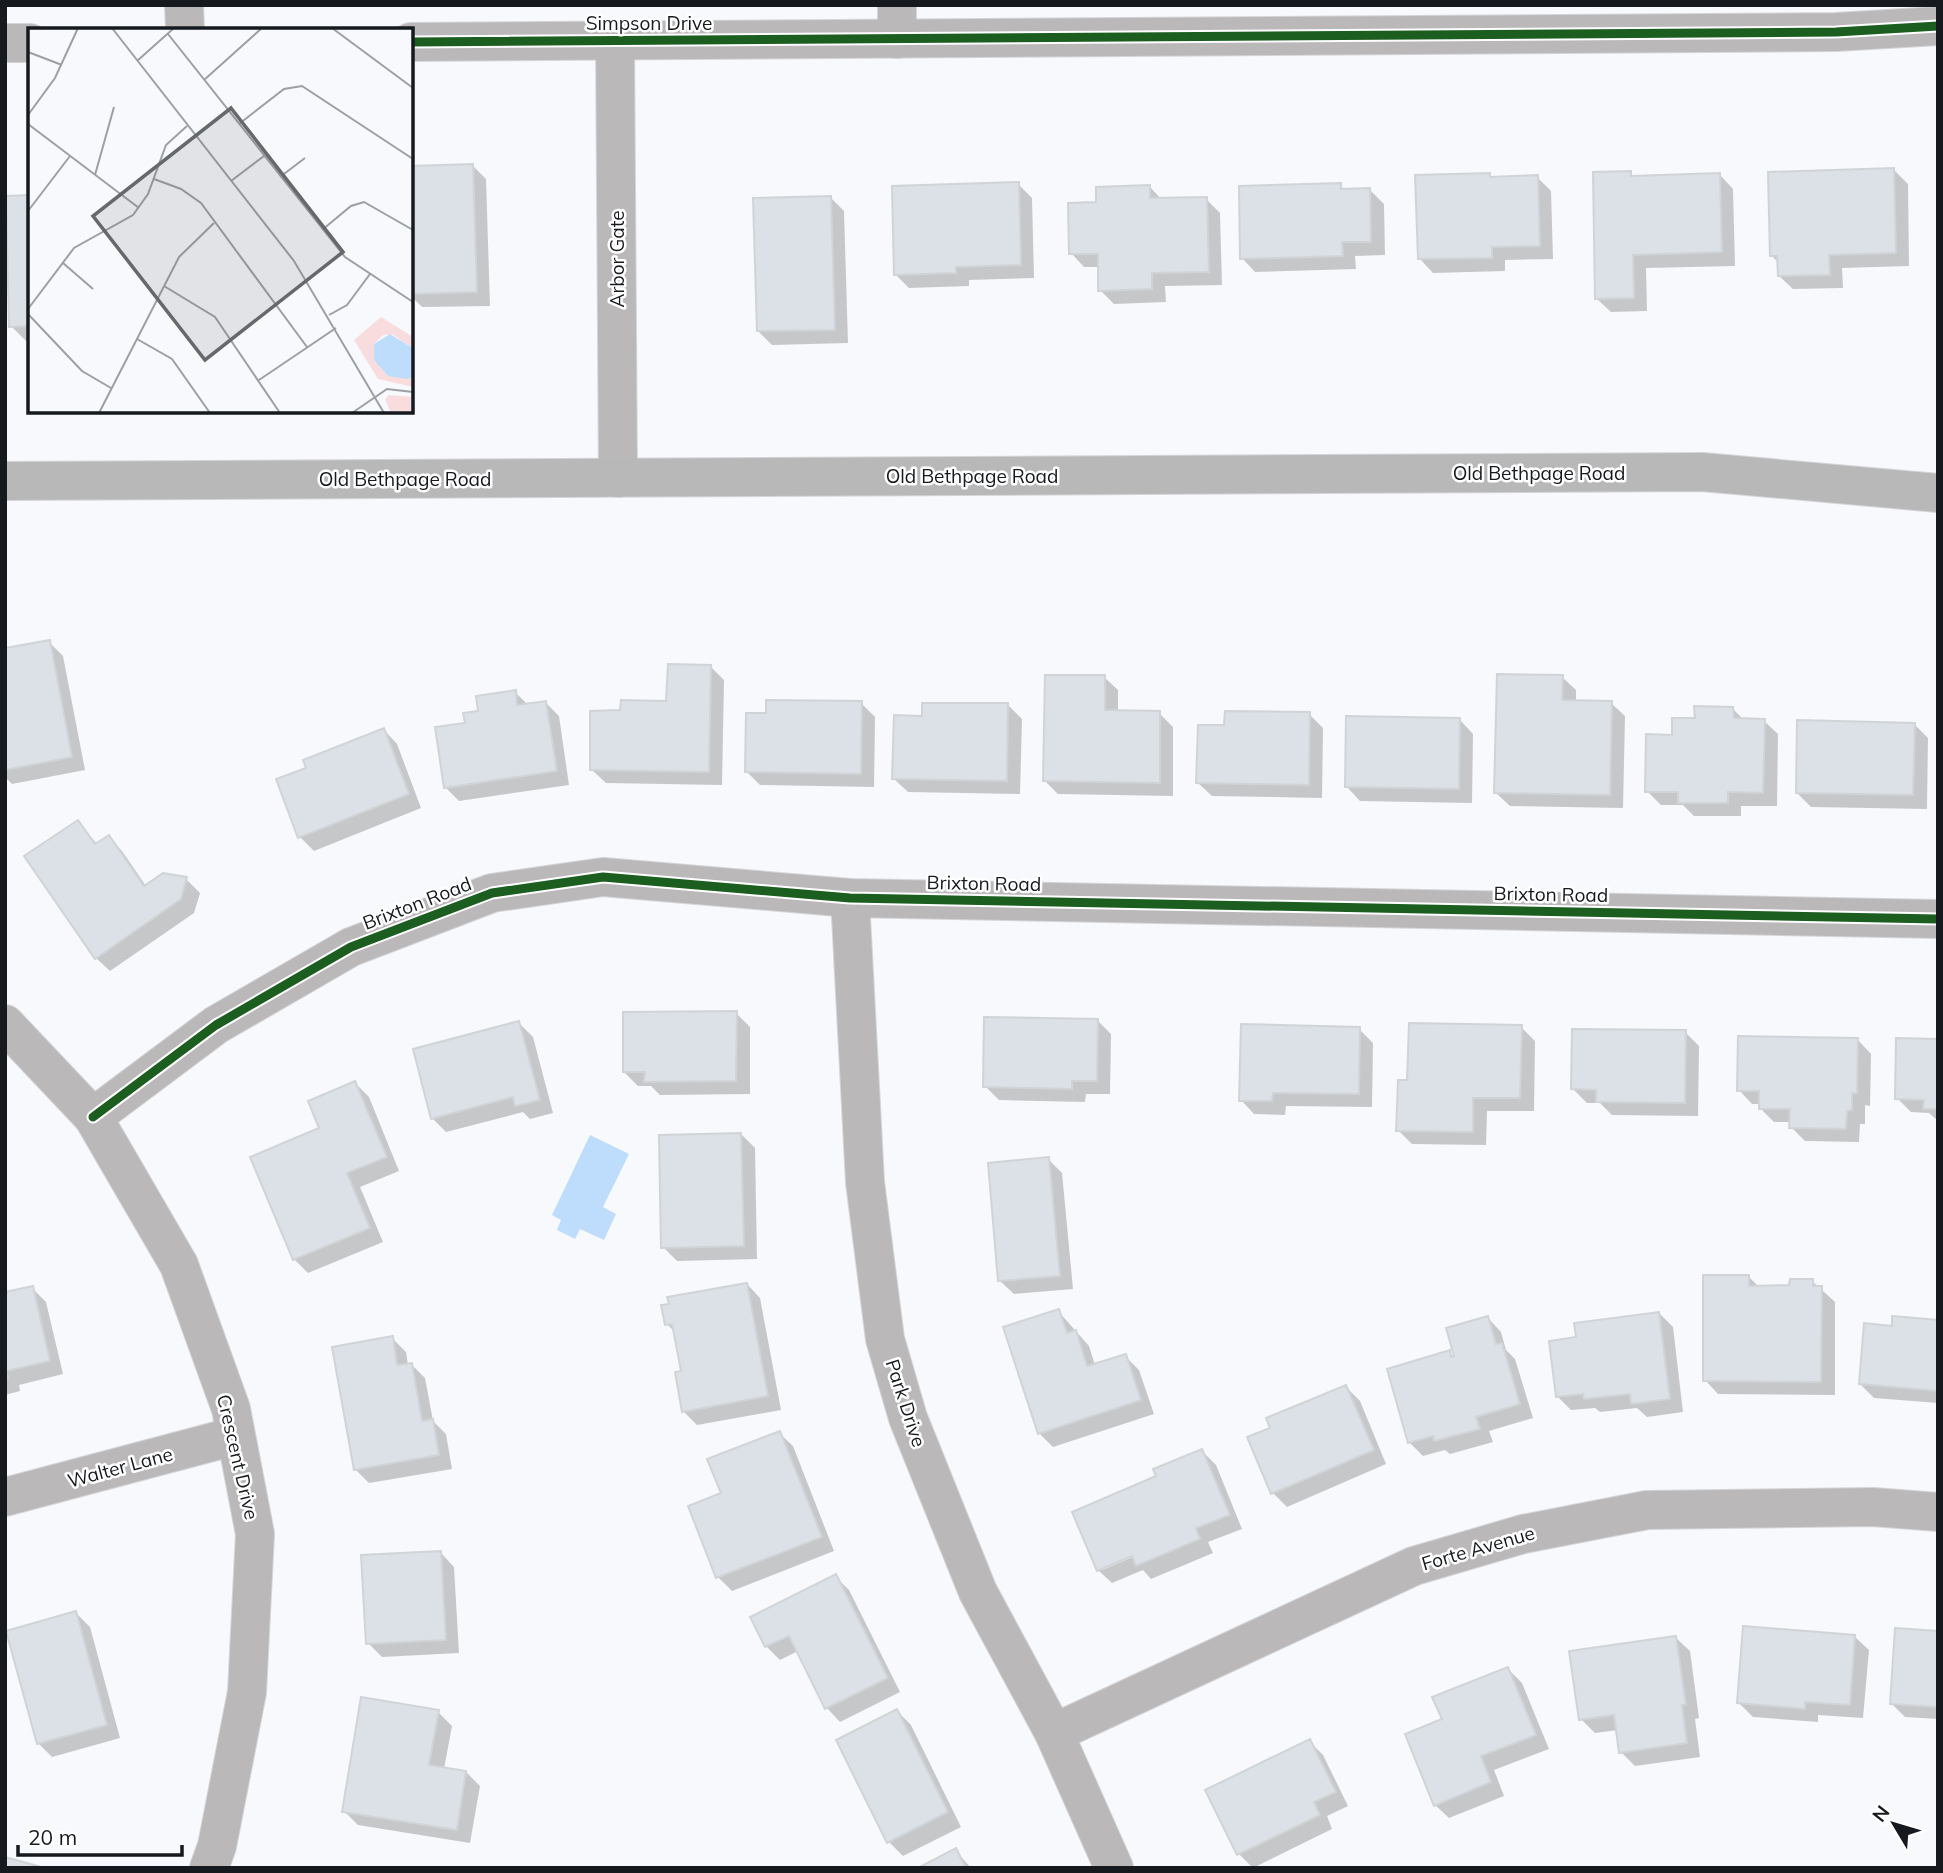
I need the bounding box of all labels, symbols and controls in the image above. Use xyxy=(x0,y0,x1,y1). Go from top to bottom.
street label: Simpson Drive xyxy=(586,11,712,35)
inset map xyxy=(28,28,413,413)
street label: Arbor Gate xyxy=(605,210,629,308)
street label: Old Bethpage Road xyxy=(1453,461,1625,485)
street label: Old Bethpage Road xyxy=(886,464,1058,488)
street label: Old Bethpage Road xyxy=(319,467,491,491)
street label: Brixton Road xyxy=(927,870,1041,896)
street label: Brixton Road xyxy=(359,871,475,935)
street label: Brixton Road xyxy=(1494,881,1608,907)
street label: Park Drive xyxy=(881,1356,931,1450)
street label: Crescent Drive xyxy=(212,1392,264,1522)
street label: Walter Lane xyxy=(65,1441,175,1493)
street label: Forte Avenue xyxy=(1419,1520,1537,1576)
north arrow xyxy=(1859,1789,1929,1859)
text: N xyxy=(1867,1800,1894,1827)
scale bar xyxy=(18,1814,182,1858)
text: 20 m xyxy=(28,1824,77,1850)

